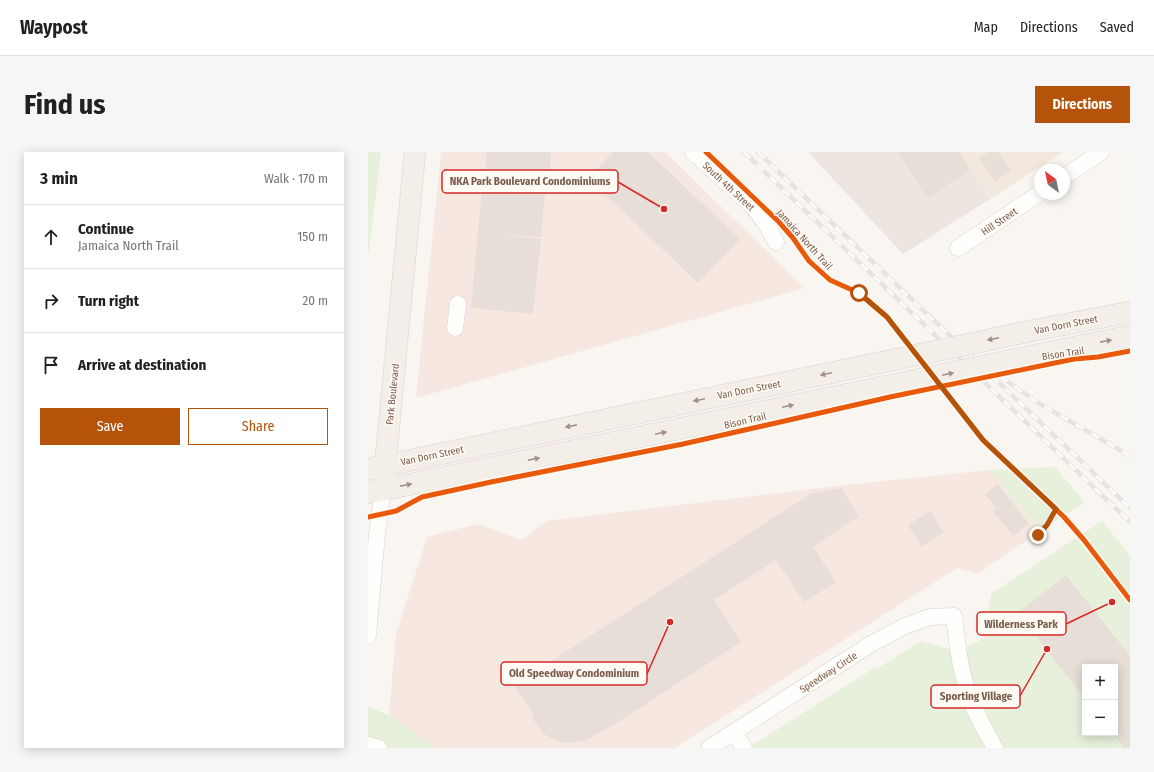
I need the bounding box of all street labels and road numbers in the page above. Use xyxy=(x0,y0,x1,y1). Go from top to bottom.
street label: South 4th Street xyxy=(700,160,757,214)
street label: Hill Street xyxy=(979,205,1020,238)
street label: Jamaica North Trail xyxy=(774,207,835,273)
street label: Van Dorn Street xyxy=(1034,313,1099,337)
street label: Bison Trail xyxy=(1041,345,1086,363)
street label: Park Boulevard xyxy=(384,363,402,425)
street label: Van Dorn Street xyxy=(717,378,782,402)
street label: Bison Trail xyxy=(723,410,768,432)
street label: Van Dorn Street xyxy=(400,443,465,468)
street label: Speedway Circle xyxy=(798,650,860,696)

